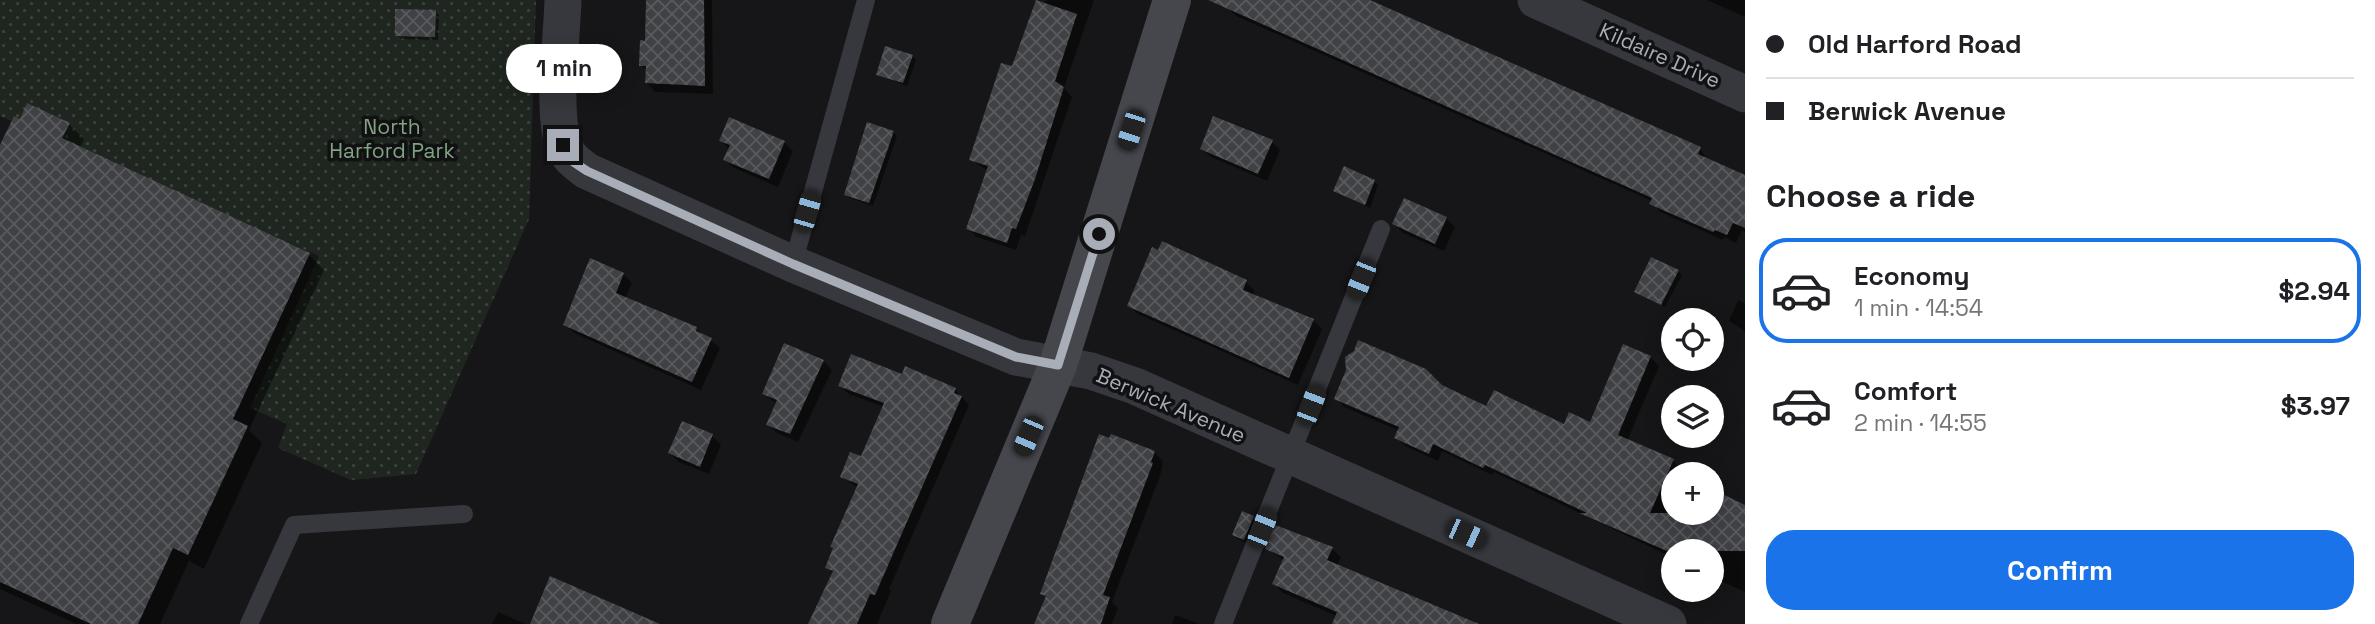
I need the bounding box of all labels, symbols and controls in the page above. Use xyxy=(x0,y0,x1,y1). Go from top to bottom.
street label: Kildaire Drive xyxy=(1595,16,1725,94)
text: Old Harford Road xyxy=(1808,27,2022,61)
callout: 1 min xyxy=(505,44,621,92)
text: 1 min xyxy=(536,53,592,83)
text: Berwick Avenue xyxy=(1808,94,2006,128)
car xyxy=(1115,107,1148,153)
park label: North Harford Park xyxy=(329,113,455,164)
route end xyxy=(547,129,579,161)
text: Choose a ride xyxy=(1766,176,1976,216)
car xyxy=(792,188,823,234)
route start xyxy=(1083,218,1115,250)
car xyxy=(1344,256,1379,302)
icon: car xyxy=(1770,259,1833,322)
text: Economy xyxy=(1854,259,1970,293)
text: $2.94 xyxy=(2278,274,2350,308)
text: 1 min · 14:54 xyxy=(1854,293,1983,323)
map controls xyxy=(1661,308,1724,602)
button: locate xyxy=(1661,308,1724,371)
street label: Berwick Avenue xyxy=(1092,361,1250,449)
icon: car xyxy=(1770,374,1833,437)
text: Comfort xyxy=(1854,374,1957,408)
car xyxy=(1294,382,1329,428)
button: layers xyxy=(1661,385,1724,448)
text: $3.97 xyxy=(2281,389,2350,423)
text: 2 min · 14:55 xyxy=(1854,408,1987,438)
car xyxy=(1011,413,1046,459)
button: + xyxy=(1661,462,1724,525)
car xyxy=(1245,505,1280,551)
car xyxy=(1443,516,1490,552)
button: Confirm xyxy=(1766,530,2354,610)
button: − xyxy=(1661,539,1724,602)

